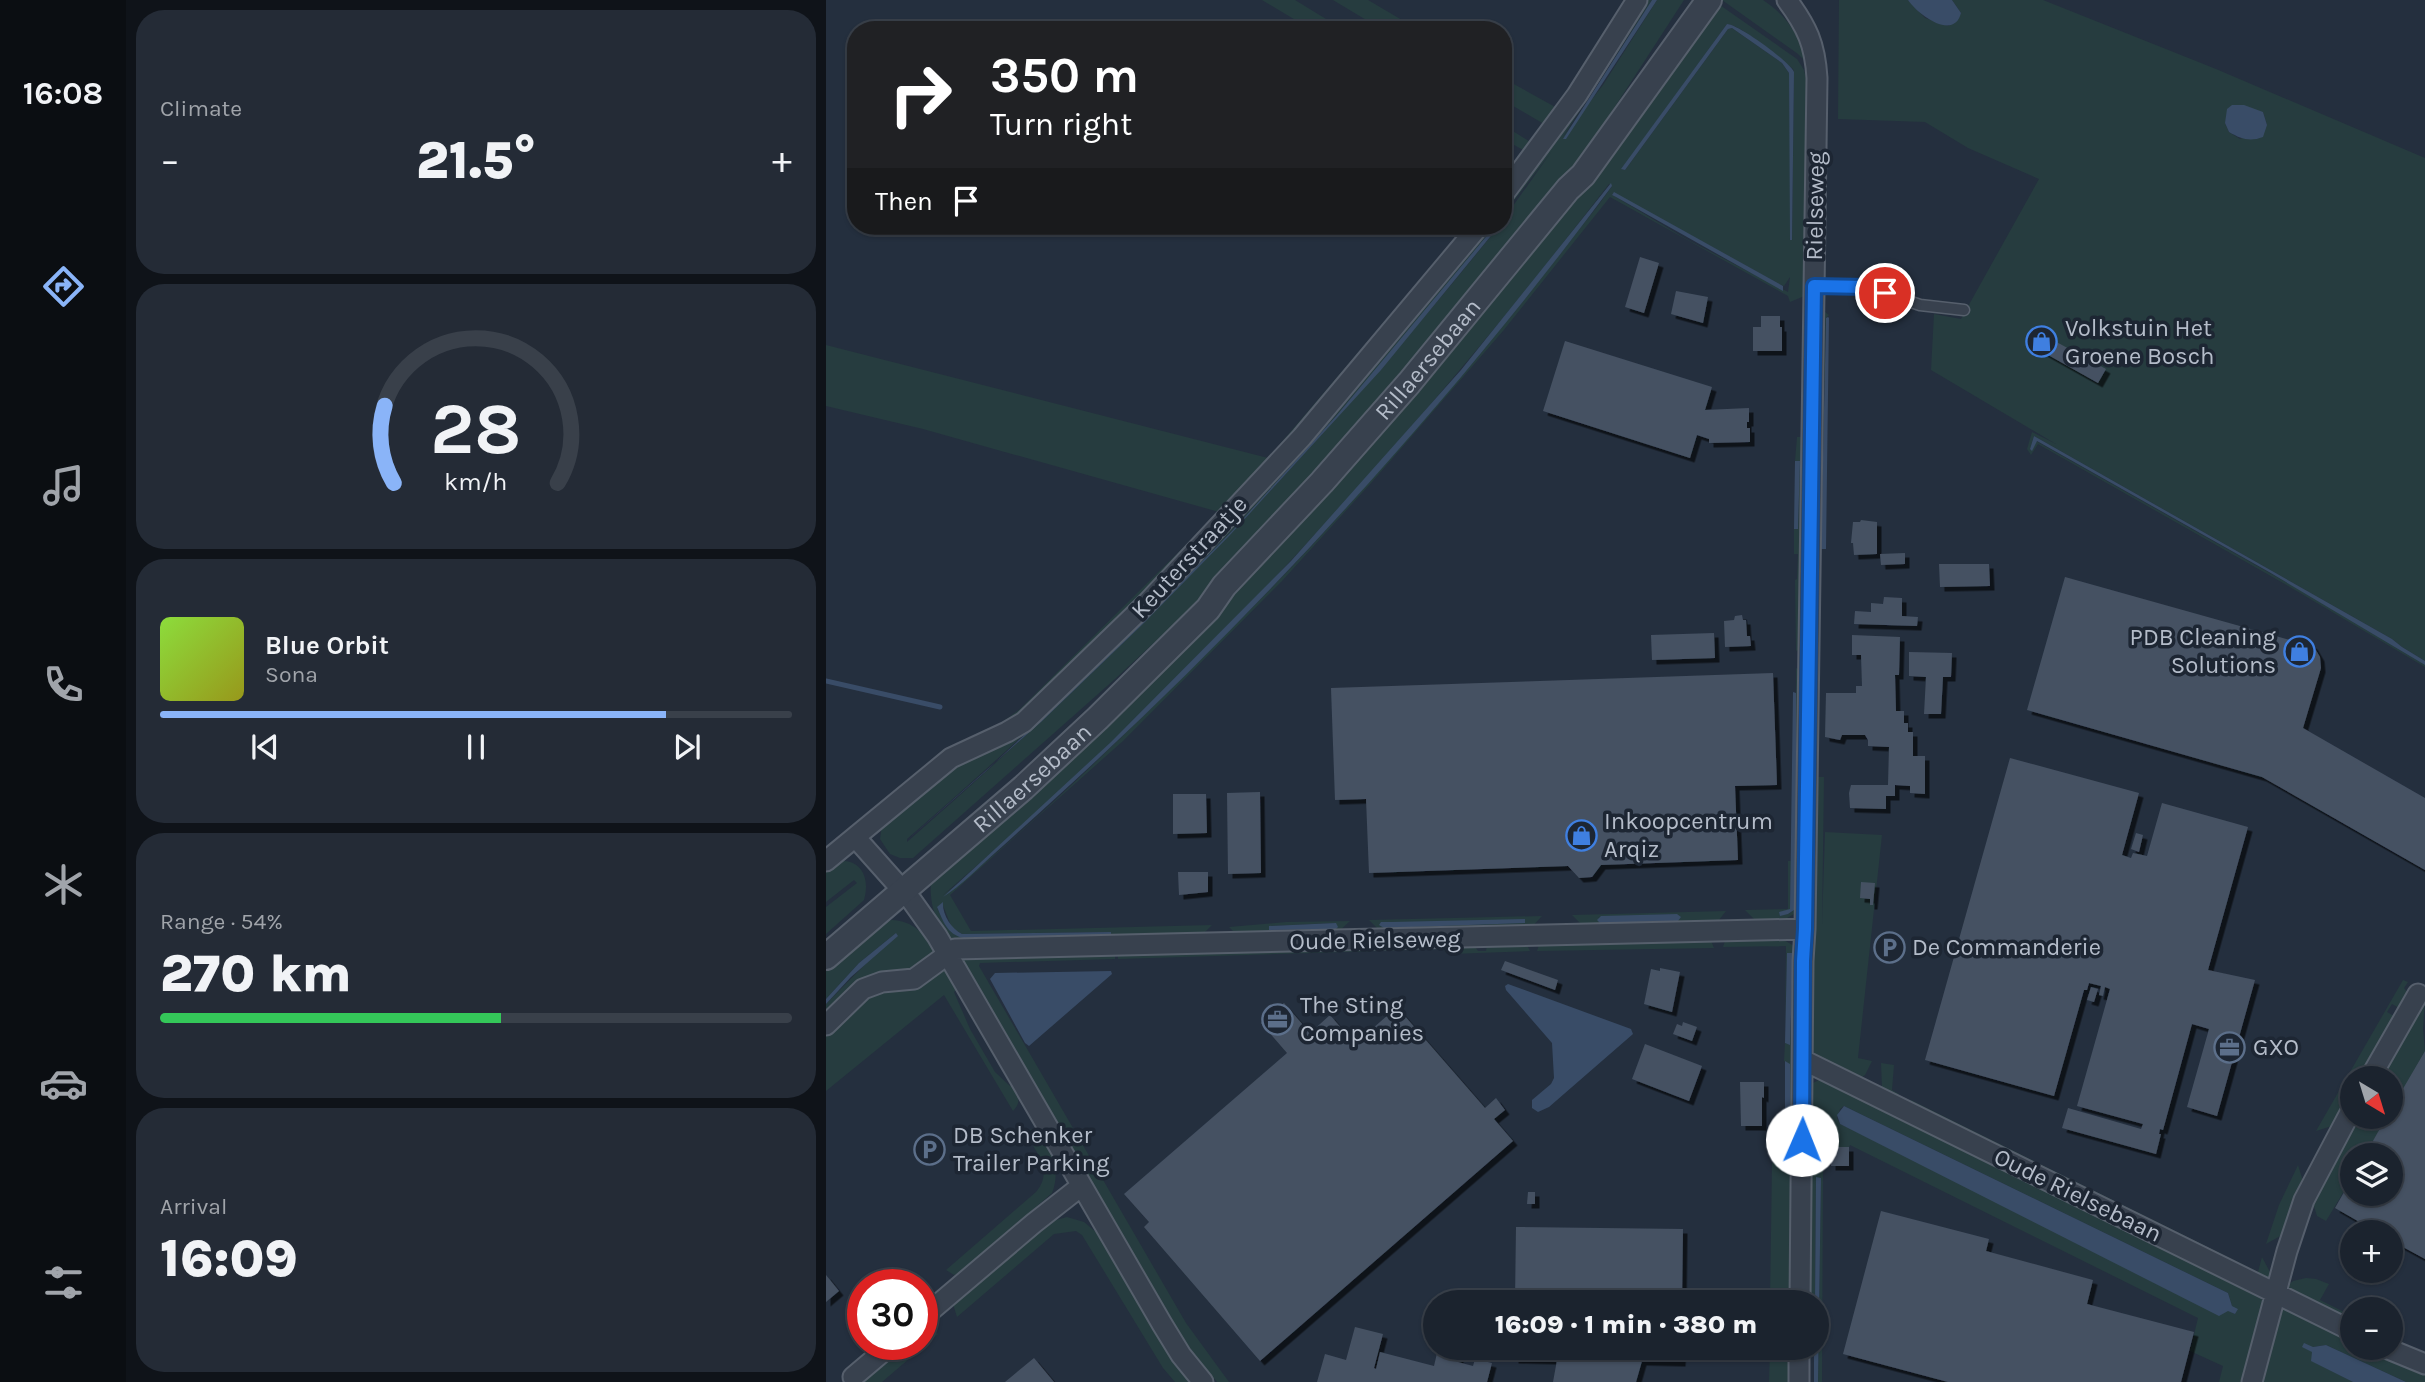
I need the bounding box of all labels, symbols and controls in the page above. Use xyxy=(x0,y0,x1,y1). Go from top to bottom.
text: 350 m xyxy=(990,47,1139,104)
icon: right xyxy=(875,49,966,140)
text: 16:08 xyxy=(23,75,103,112)
text: Climate xyxy=(160,95,242,122)
text: Turn right xyxy=(990,106,1132,143)
text: 21.5° xyxy=(416,130,536,191)
text: − xyxy=(160,138,180,183)
text: + xyxy=(772,138,792,183)
street label: Rielseweg xyxy=(1800,151,1830,261)
icon: arrive xyxy=(947,182,985,220)
text: Then xyxy=(875,186,933,217)
icon: directions xyxy=(39,262,88,311)
pin xyxy=(1855,263,1915,323)
icon: arrive xyxy=(1866,274,1904,312)
street label: Rillaersebaan xyxy=(1369,293,1486,426)
place label: Volkstuin Het Groene Bosch xyxy=(2065,314,2215,370)
shop icon: Volkstuin Het Groene Bosch xyxy=(2025,325,2059,359)
text: 28 xyxy=(430,386,522,471)
icon: music xyxy=(39,461,88,510)
text: km/h xyxy=(444,466,508,495)
street label: Keuterstraatje xyxy=(1125,490,1253,624)
place label: PDB Cleaning Solutions xyxy=(2130,623,2276,679)
text: Blue Orbit xyxy=(265,630,389,661)
shop icon: PDB Cleaning Solutions xyxy=(2282,634,2316,668)
icon: phone xyxy=(39,660,88,709)
text: Sona xyxy=(265,661,318,688)
street label: Rillaersebaan xyxy=(967,718,1097,839)
icon: previous xyxy=(246,728,284,766)
icon: pause xyxy=(457,728,495,766)
icon: next xyxy=(668,728,706,766)
place label: Inkoopcentrum Arqiz xyxy=(1604,807,1773,863)
shop icon: Inkoopcentrum Arqiz xyxy=(1564,818,1598,852)
icon: climate xyxy=(39,860,88,909)
text: Range · 54% xyxy=(160,908,283,935)
street label: Oude Rielseweg xyxy=(1289,924,1461,955)
parking icon: De Commanderie xyxy=(1872,930,1906,964)
place label: De Commanderie xyxy=(1912,933,2101,961)
text: 270 km xyxy=(160,943,352,1004)
place label: The Sting Companies xyxy=(1300,991,1424,1047)
office icon: The Sting Companies xyxy=(1260,1002,1294,1036)
office icon: GXO xyxy=(2213,1030,2247,1064)
place label: GXO xyxy=(2253,1033,2299,1061)
icon: car xyxy=(39,1059,88,1108)
north arrow xyxy=(2340,1066,2403,1129)
map controls xyxy=(2340,1066,2403,1360)
position arrow xyxy=(1765,1103,1839,1177)
place label: DB Schenker Trailer Parking xyxy=(953,1121,1110,1177)
parking icon: DB Schenker Trailer Parking xyxy=(913,1132,947,1166)
street label: Oude Rielsebaan xyxy=(1990,1142,2166,1248)
button: layers xyxy=(2340,1143,2403,1206)
text: Arrival xyxy=(160,1193,227,1220)
button: + xyxy=(2340,1220,2403,1283)
text: 16:09 xyxy=(160,1228,298,1289)
icon: filters xyxy=(39,1258,88,1307)
speed limit sign: 30 xyxy=(847,1269,938,1360)
button: − xyxy=(2340,1297,2403,1360)
text: 16:09 · 1 min · 380 m xyxy=(1495,1309,1757,1340)

